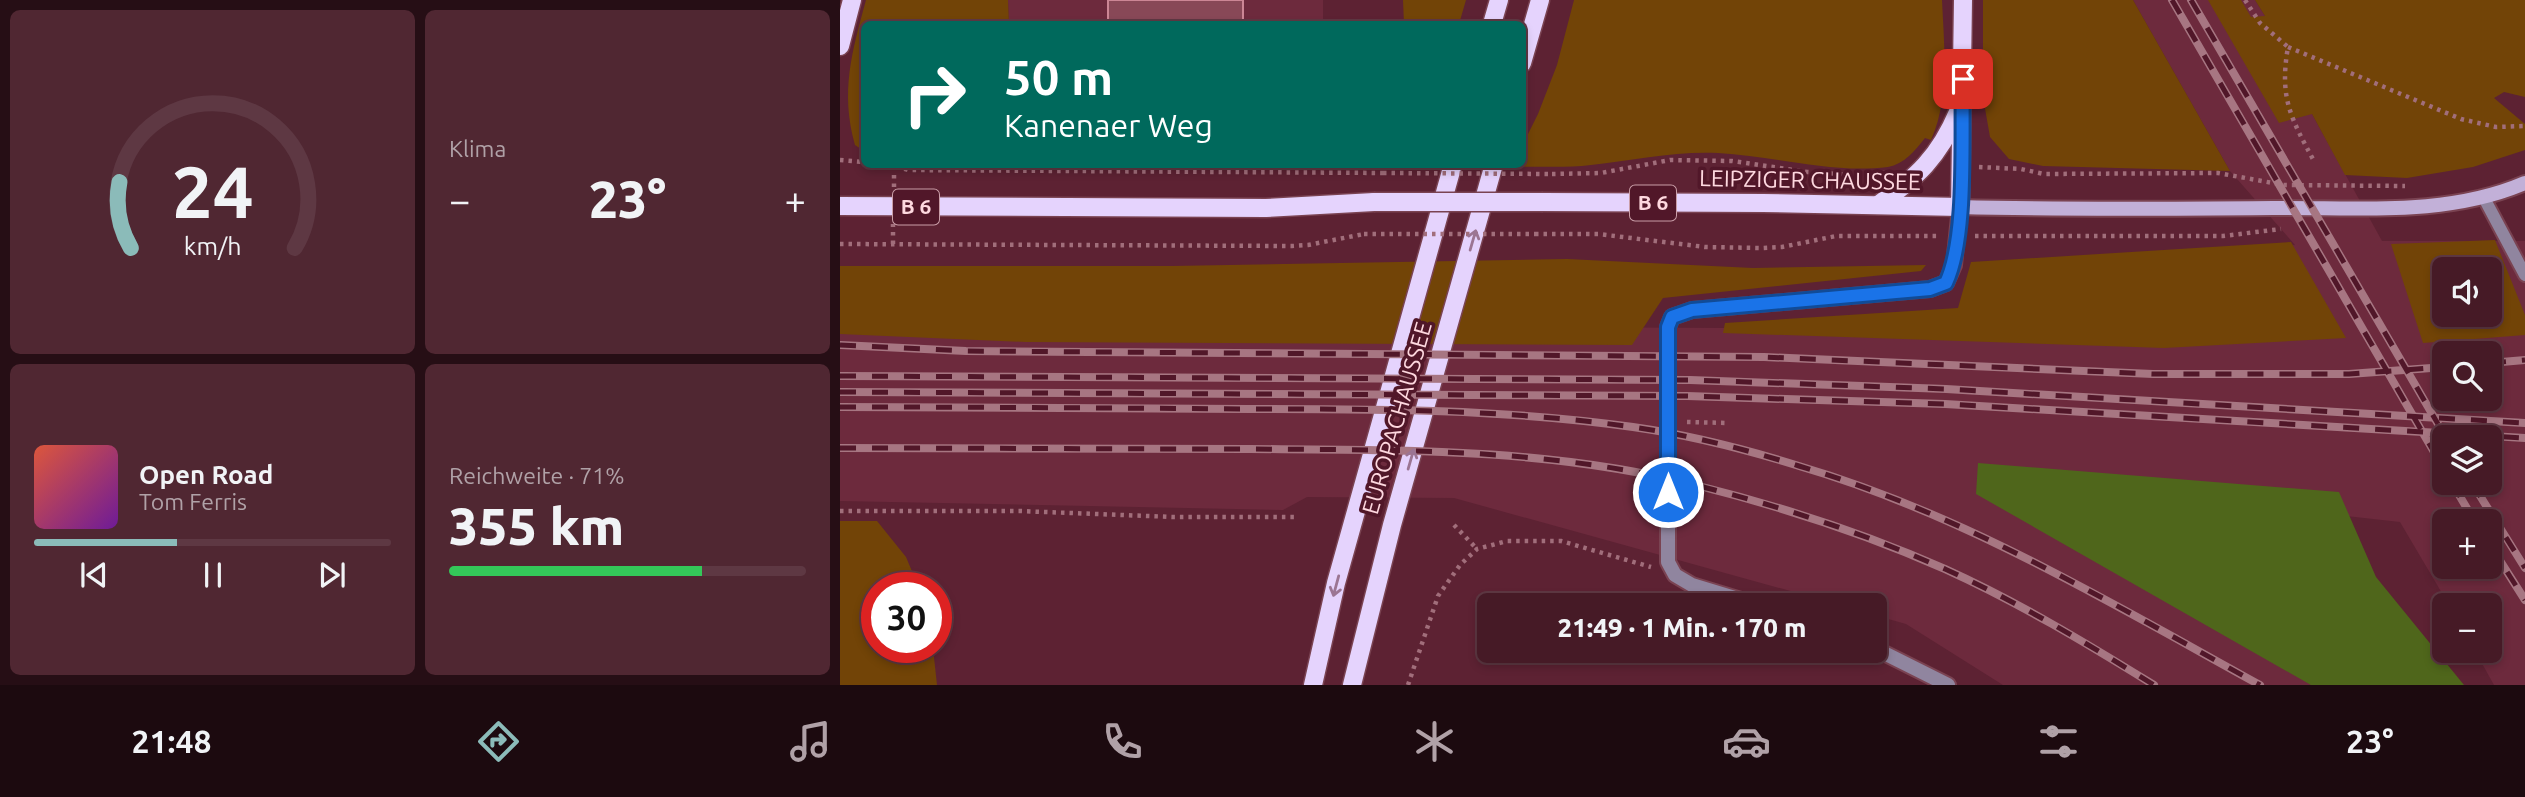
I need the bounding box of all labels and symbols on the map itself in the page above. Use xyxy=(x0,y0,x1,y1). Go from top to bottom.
pin xyxy=(1933,49,1993,109)
street label: LEIPZIGER CHAUSSEE xyxy=(1699,165,1921,194)
road number: B 6 xyxy=(1630,186,1676,220)
road number: B 6 xyxy=(893,190,939,224)
one-way arrow xyxy=(1467,229,1480,251)
street label: EUROPACHAUSSEE xyxy=(1357,319,1436,517)
one-way arrow xyxy=(1405,448,1418,470)
position arrow xyxy=(1631,455,1705,529)
speed limit sign: 30 xyxy=(861,572,952,663)
one-way arrow xyxy=(1329,574,1342,597)

